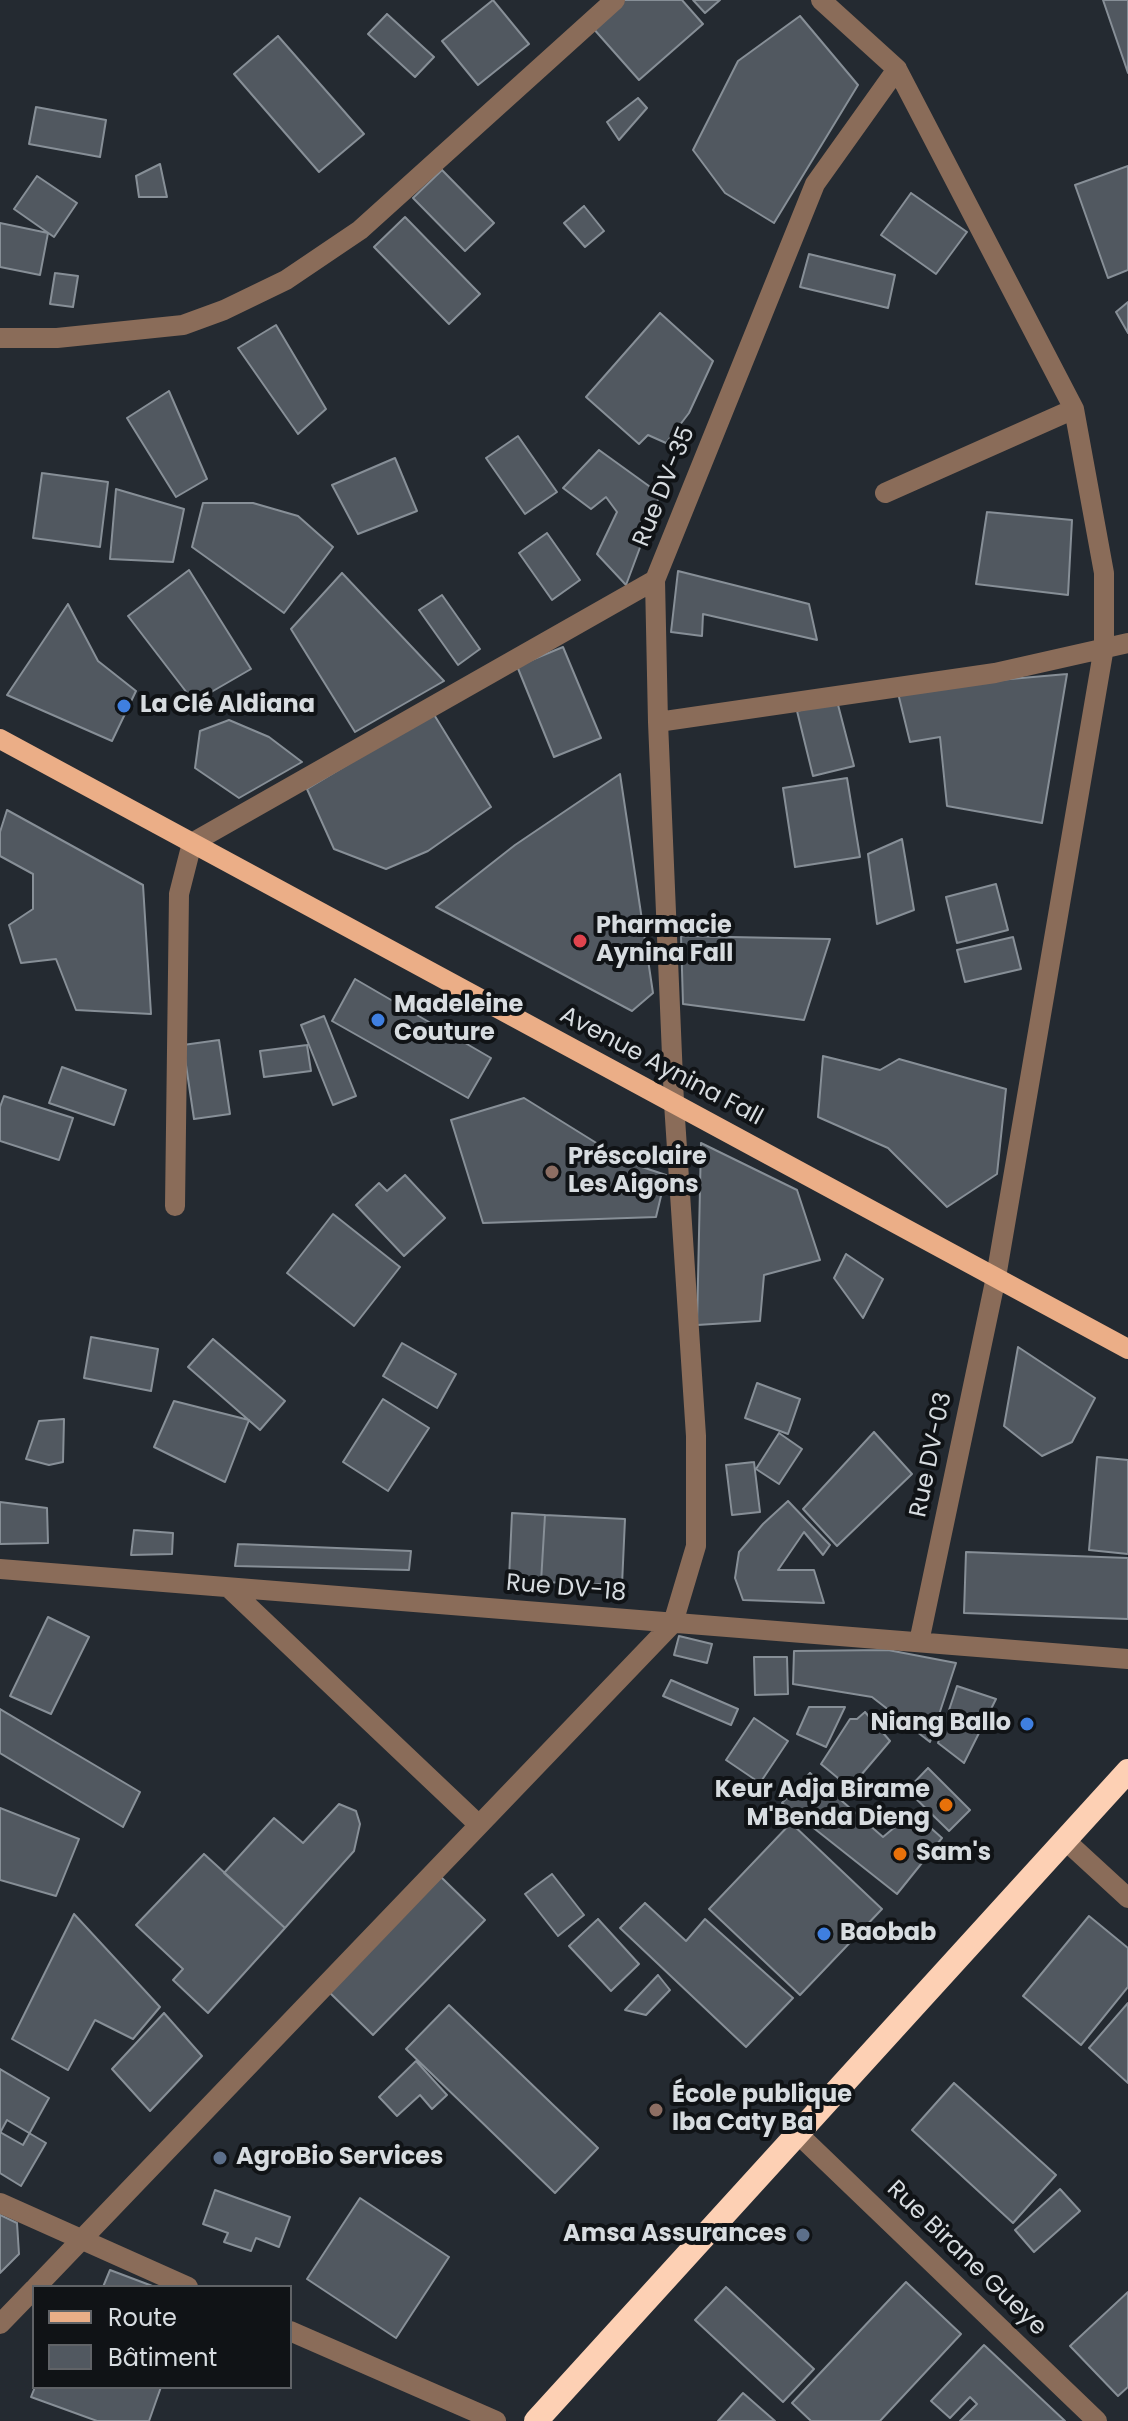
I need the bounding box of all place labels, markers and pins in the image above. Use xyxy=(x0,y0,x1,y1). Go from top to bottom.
place label: La Clé Aldiana xyxy=(140,692,315,720)
marker: La Clé Aldiana xyxy=(115,697,133,715)
place label: Pharmacie Aynina Fall xyxy=(596,913,733,969)
marker: Pharmacie Aynina Fall xyxy=(571,932,589,950)
place label: Madeleine Couture xyxy=(394,992,523,1048)
marker: Madeleine Couture xyxy=(369,1011,387,1029)
place label: Préscolaire Les Aigons xyxy=(568,1144,707,1200)
marker: Préscolaire Les Aigons xyxy=(543,1163,561,1181)
place label: Niang Ballo xyxy=(870,1710,1011,1738)
marker: Niang Ballo xyxy=(1018,1715,1036,1733)
place label: Keur Adja Birame M'Benda Dieng xyxy=(715,1777,930,1833)
marker: Keur Adja Birame M'Benda Dieng xyxy=(937,1796,955,1814)
place label: Sam's xyxy=(916,1840,991,1868)
marker: Sam's xyxy=(891,1845,909,1863)
place label: Baobab xyxy=(840,1920,936,1948)
marker: Baobab xyxy=(815,1925,833,1943)
place label: École publique Iba Caty Ba xyxy=(672,2082,852,2138)
marker: École publique Iba Caty Ba xyxy=(647,2101,665,2119)
place label: AgroBio Services xyxy=(236,2144,443,2172)
marker: AgroBio Services xyxy=(211,2149,229,2167)
place label: Amsa Assurances xyxy=(563,2221,787,2249)
marker: Amsa Assurances xyxy=(794,2226,812,2244)

